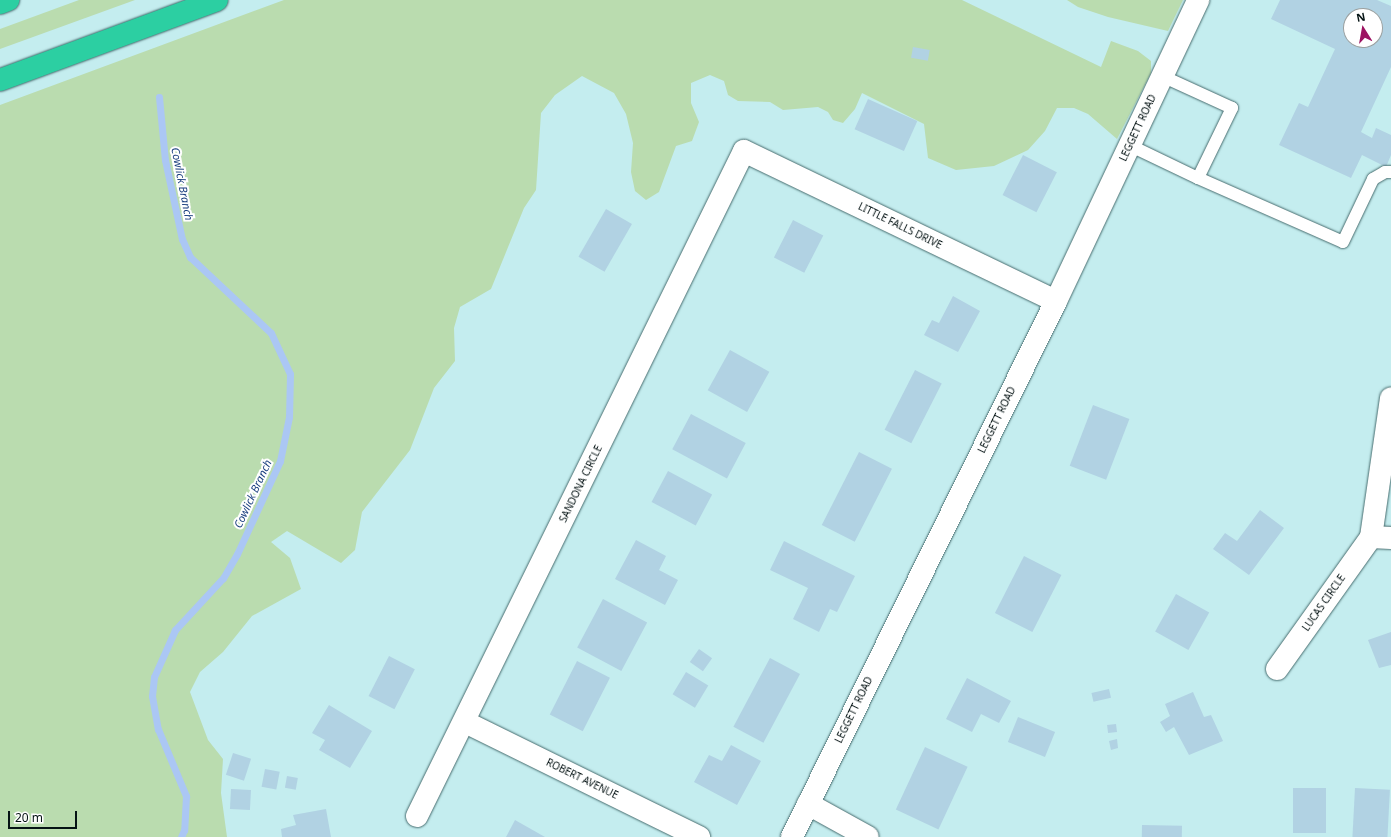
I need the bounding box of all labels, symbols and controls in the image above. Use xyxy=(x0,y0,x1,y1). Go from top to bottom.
north arrow xyxy=(1343,8,1383,48)
text: N xyxy=(1355,8,1367,25)
street label: LEGGETT ROAD xyxy=(1117,93,1159,163)
water label: Cowlick Branch xyxy=(168,146,196,222)
street label: LITTLE FALLS DRIVE xyxy=(856,200,944,252)
street label: LEGGETT ROAD xyxy=(976,385,1018,455)
street label: SANDONA CIRCLE xyxy=(557,444,605,524)
water label: Cowlick Branch xyxy=(231,458,275,530)
street label: LUCAS CIRCLE xyxy=(1300,572,1348,634)
street label: LEGGETT ROAD xyxy=(833,675,875,745)
street label: ROBERT AVENUE xyxy=(544,756,620,802)
scale bar xyxy=(10,803,79,829)
text: 20 m xyxy=(15,809,43,826)

